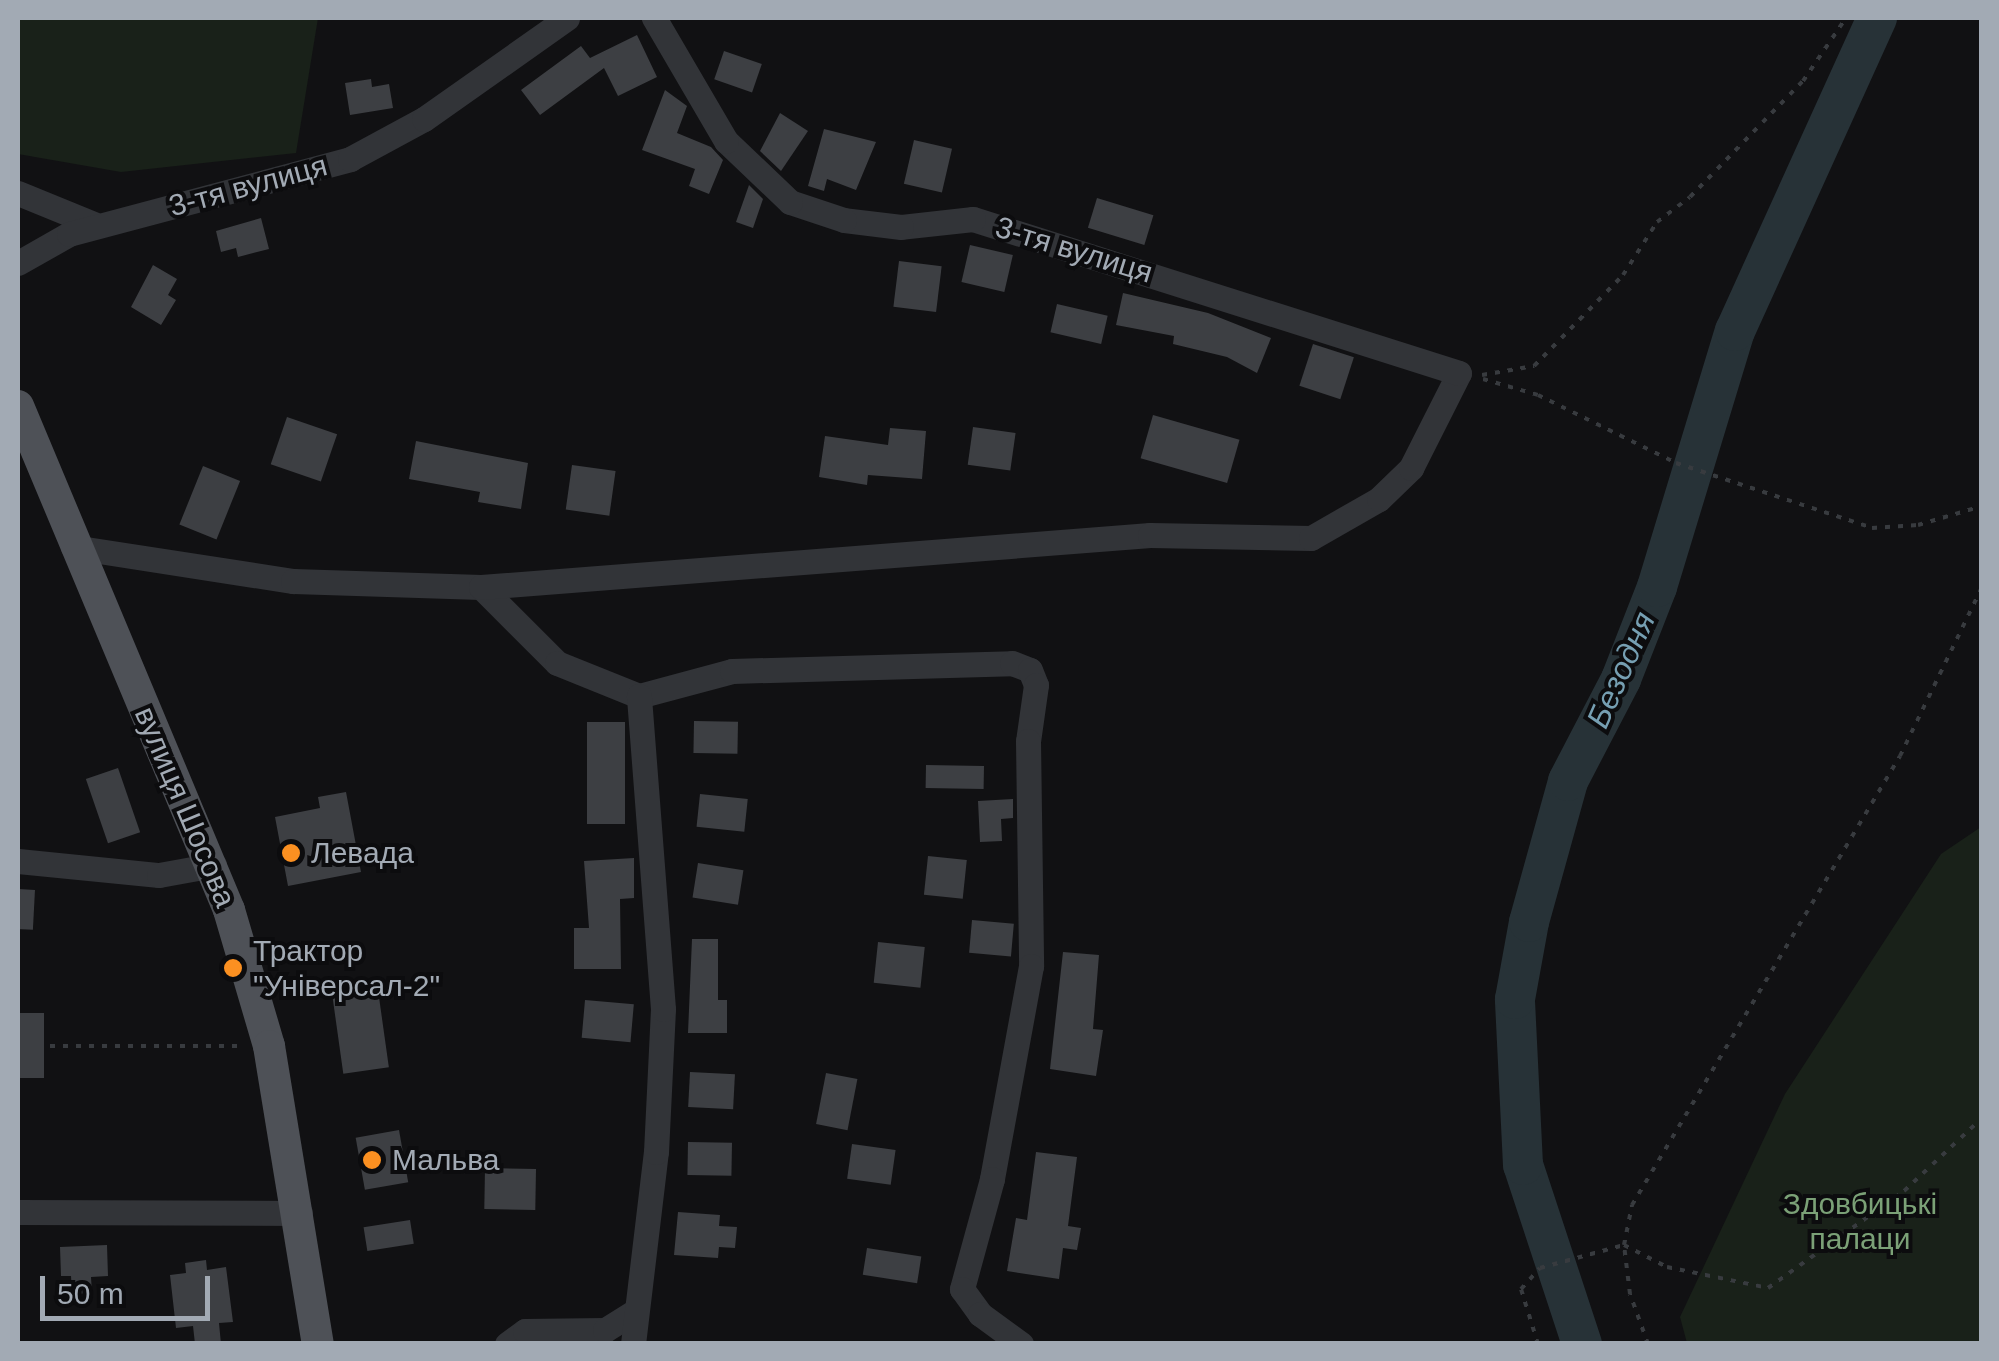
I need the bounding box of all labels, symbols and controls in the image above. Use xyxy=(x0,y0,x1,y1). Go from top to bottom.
street label: 3-тя вулиця xyxy=(165,148,331,224)
street label: 3-тя вулиця xyxy=(991,209,1157,291)
water label: Безодня xyxy=(1578,606,1664,734)
street label: вулиця Шосова xyxy=(127,701,243,913)
place label: Левада xyxy=(311,835,414,871)
marker: Левада xyxy=(280,842,302,864)
place label: Трактор "Універсал-2" xyxy=(253,933,440,1004)
marker: Трактор "Універсал-2" xyxy=(222,957,244,979)
place label: Мальва xyxy=(392,1142,499,1178)
marker: Мальва xyxy=(361,1149,383,1171)
park label: Здовбицькі палаци xyxy=(1783,1186,1937,1256)
scale bar xyxy=(45,1256,215,1318)
text: 50 m xyxy=(57,1277,124,1310)

